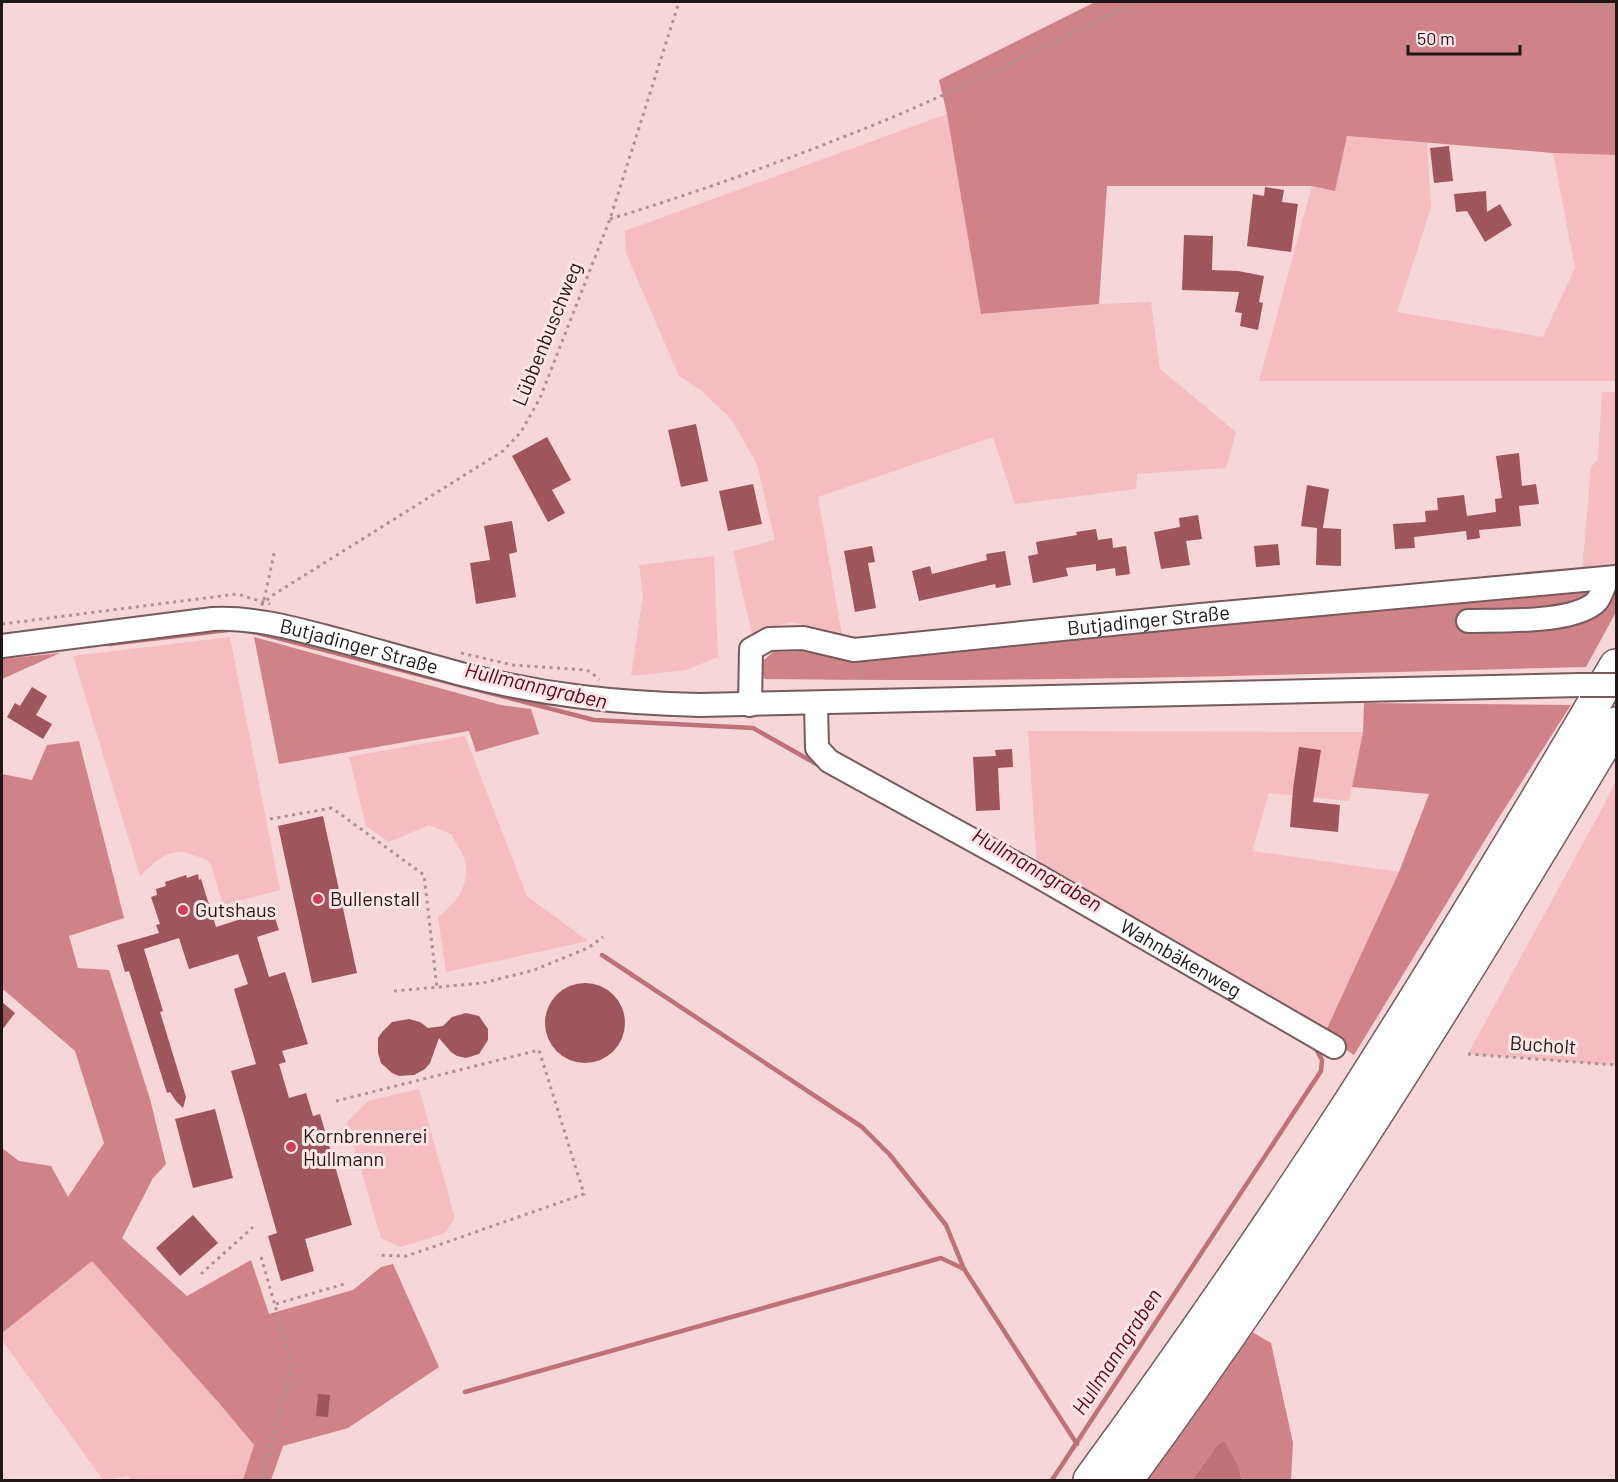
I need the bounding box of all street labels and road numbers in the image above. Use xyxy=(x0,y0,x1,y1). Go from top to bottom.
street label: Lübbenbuschweg xyxy=(506,258,586,409)
street label: Butjadinger Straße xyxy=(1066,599,1231,639)
street label: Butjadinger Straße xyxy=(278,613,441,678)
street label: Wahnbäkenweg xyxy=(1116,913,1246,1002)
street label: Bucholt xyxy=(1509,1030,1577,1058)

